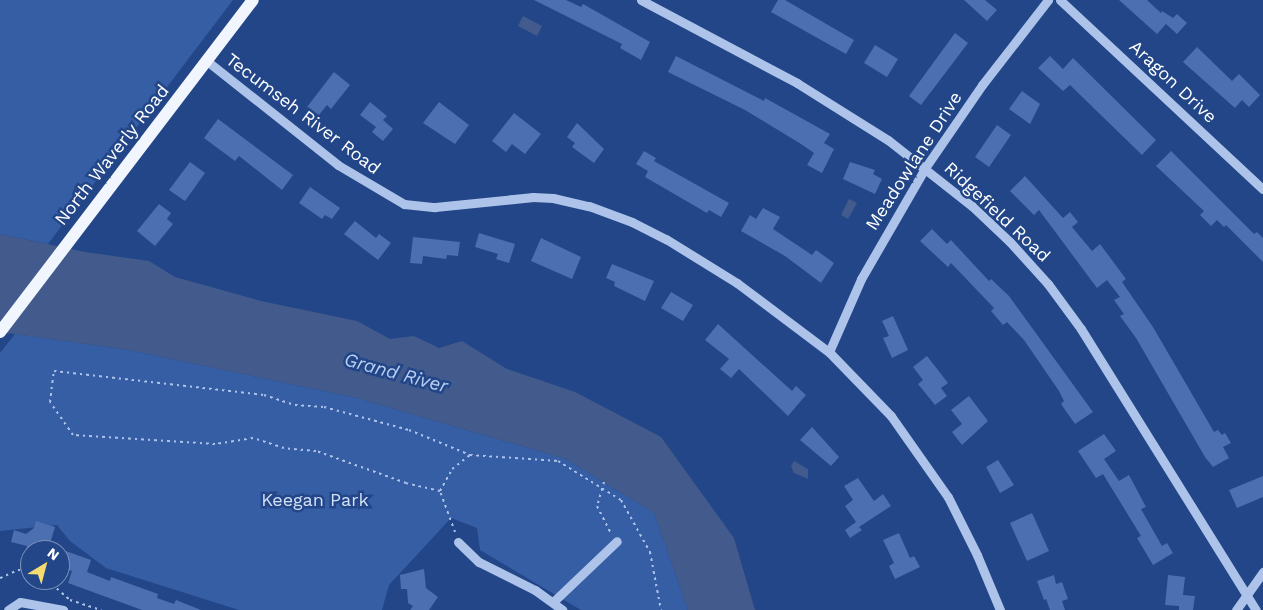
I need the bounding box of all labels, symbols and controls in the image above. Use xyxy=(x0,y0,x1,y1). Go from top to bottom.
street label: Aragon Drive xyxy=(1125,36,1221,128)
street label: Tecumseh River Road xyxy=(221,49,385,179)
street label: North Waverly Road xyxy=(50,80,174,230)
street label: Meadowlane Drive xyxy=(861,88,967,234)
street label: Ridgefield Road xyxy=(940,157,1054,267)
water label: Grand River xyxy=(342,348,450,398)
park label: Keegan Park xyxy=(261,489,369,511)
north arrow xyxy=(20,540,70,590)
text: N xyxy=(44,544,62,563)

